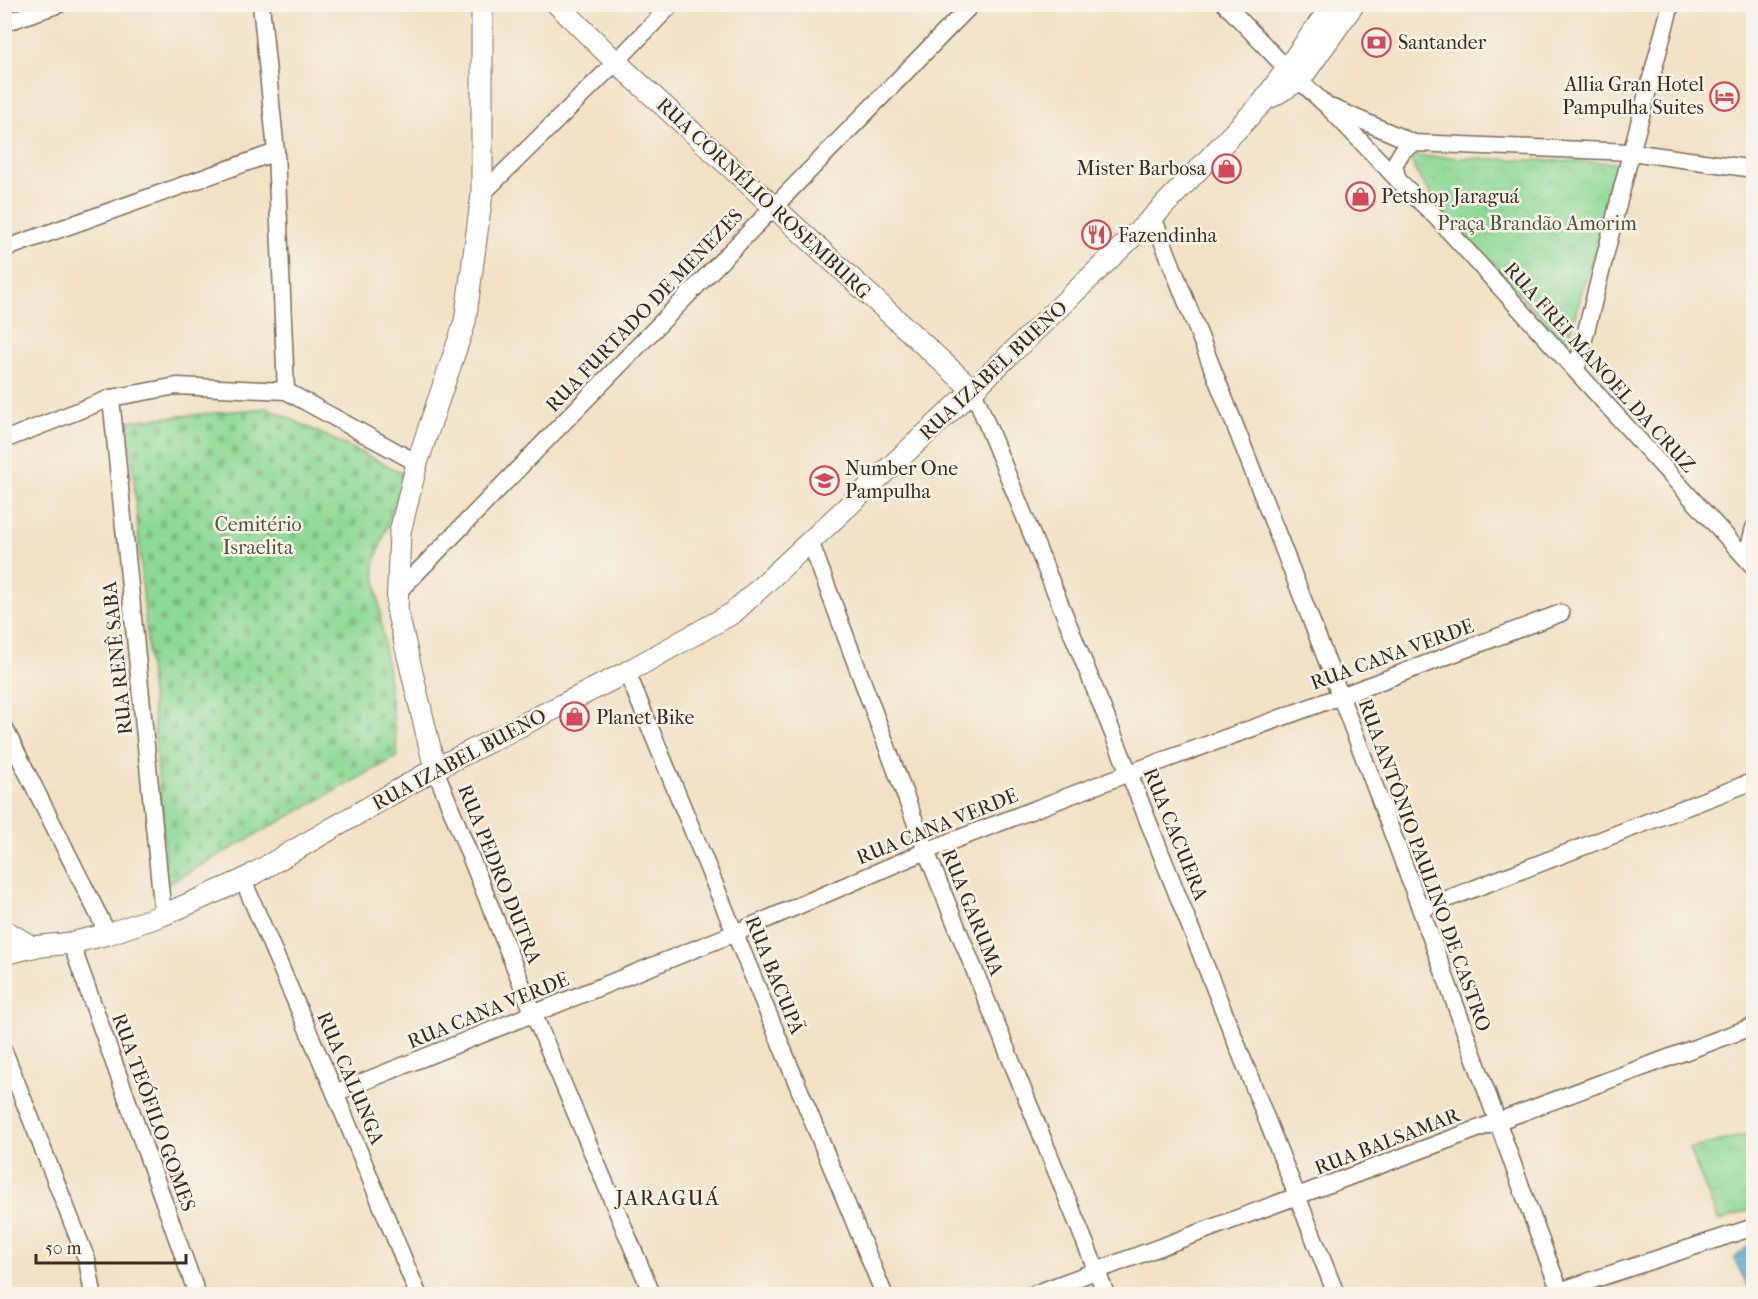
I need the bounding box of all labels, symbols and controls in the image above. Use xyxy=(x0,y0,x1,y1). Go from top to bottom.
bank icon: Santander xyxy=(1361,26,1393,58)
place label: Santander xyxy=(1398,31,1487,54)
place label: Allia Gran Hotel Pampulha Suites xyxy=(1562,73,1704,119)
hotel icon: Allia Gran Hotel Pampulha Suites xyxy=(1709,80,1741,112)
street label: RUA CORNÉLIO ROSEMBURG xyxy=(652,92,876,304)
shop icon: Mister Barbosa xyxy=(1211,152,1243,184)
place label: Mister Barbosa xyxy=(1077,157,1207,180)
shop icon: Petshop Jaraguá xyxy=(1344,180,1376,212)
place label: Petshop Jaraguá xyxy=(1381,185,1520,208)
street label: RUA FURTADO DE MENEZES xyxy=(541,204,748,417)
park label: Praça Brandão Amorim xyxy=(1437,212,1637,235)
restaurant icon: Fazendinha xyxy=(1081,219,1113,251)
place label: Fazendinha xyxy=(1118,224,1218,247)
street label: RUA FREI MANOEL DA CRUZ xyxy=(1499,258,1700,477)
street label: RUA IZABEL BUENO xyxy=(915,296,1072,445)
place label: Number One Pampulha xyxy=(845,457,958,503)
school or university icon: Number One Pampulha xyxy=(808,464,840,496)
park label: Cemitério Israelita xyxy=(214,513,302,559)
street label: RUA RENÊ SABA xyxy=(97,579,137,736)
street label: RUA CANA VERDE xyxy=(1307,614,1477,695)
street label: RUA ANTÔNIO PAULINO DE CASTRO xyxy=(1353,695,1497,1035)
shop icon: Planet Bike xyxy=(559,701,591,733)
street label: RUA IZABEL BUENO xyxy=(368,704,550,815)
place label: Planet Bike xyxy=(596,706,695,729)
street label: RUA CACUERA xyxy=(1138,764,1213,905)
street label: RUA PEDRO DUTRA xyxy=(453,781,546,968)
street label: RUA CANA VERDE xyxy=(853,784,1021,869)
street label: RUA GARUMA xyxy=(937,846,1009,980)
street label: RUA BACUPÃ xyxy=(740,912,810,1039)
street label: RUA CANA VERDE xyxy=(404,968,572,1053)
street label: RUA CALUNGA xyxy=(312,1008,389,1149)
street label: RUA TEÓFILO GOMES xyxy=(107,1009,202,1214)
street label: RUA BALSAMAR xyxy=(1311,1103,1464,1180)
district label: JARAGUÁ xyxy=(614,1186,720,1210)
scale bar xyxy=(36,1227,186,1265)
text: 50 m xyxy=(45,1238,82,1259)

